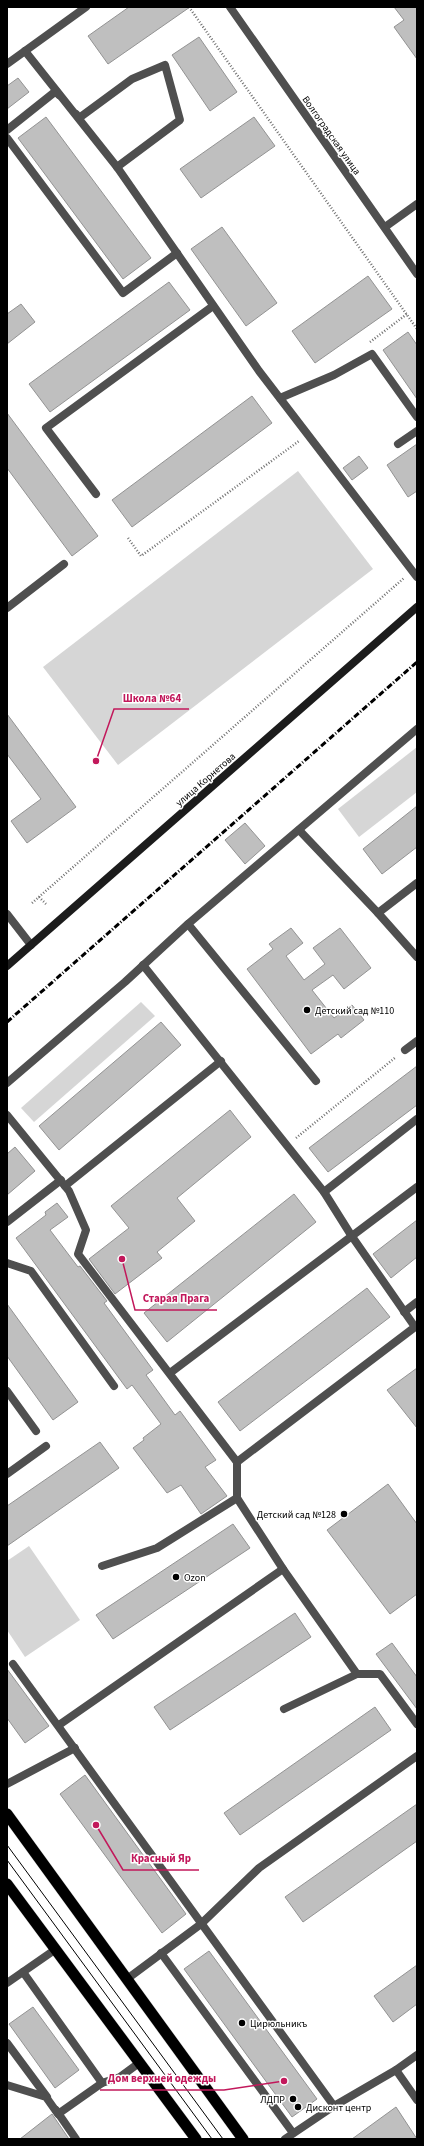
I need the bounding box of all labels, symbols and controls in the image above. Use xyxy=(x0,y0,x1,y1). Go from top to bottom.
street label: Волгоградская улица xyxy=(299,93,364,178)
callout: Школа №64 xyxy=(114,686,189,709)
text: Школа №64 xyxy=(123,691,181,706)
street label: улица Корнетова xyxy=(173,750,239,810)
place label: Детский сад №110 xyxy=(315,1004,394,1018)
marker: Детский сад №110 xyxy=(302,1005,312,1015)
callout: Старая Прага xyxy=(135,1287,217,1310)
text: Старая Прага xyxy=(143,1291,209,1306)
place label: Детский сад №128 xyxy=(257,1508,336,1522)
marker: Детский сад №128 xyxy=(339,1509,349,1519)
place label: Ozon xyxy=(184,1571,206,1585)
marker: Ozon xyxy=(171,1572,181,1582)
callout: Красный Яр xyxy=(123,1847,199,1870)
text: Красный Яр xyxy=(131,1851,191,1866)
place label: Цирюльникъ xyxy=(250,2017,307,2031)
marker: Цирюльникъ xyxy=(237,2018,247,2028)
callout: Дом верхней одежды xyxy=(100,2067,224,2090)
text: Дом верхней одежды xyxy=(108,2071,216,2086)
place label: ЛДПР xyxy=(260,2093,285,2107)
marker: ЛДПР xyxy=(288,2094,298,2104)
place label: Дисконт центр xyxy=(306,2101,372,2115)
marker: Дисконт центр xyxy=(293,2102,303,2112)

